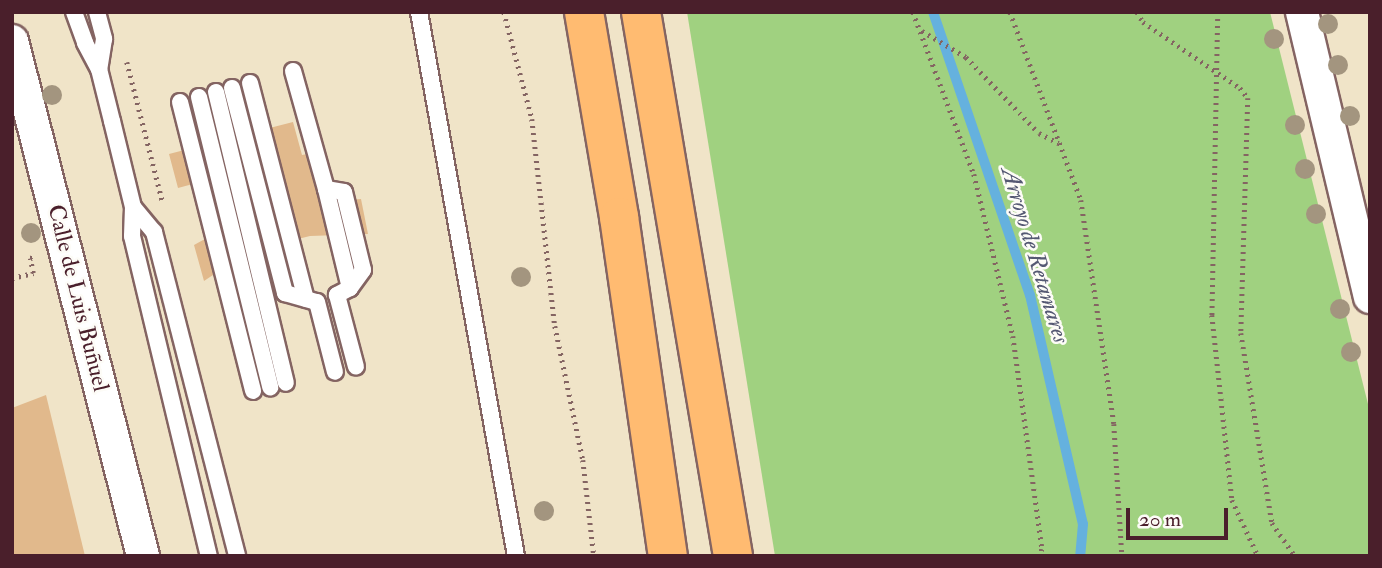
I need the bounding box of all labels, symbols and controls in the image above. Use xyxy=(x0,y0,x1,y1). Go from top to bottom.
water label: Arroyo de Retamares xyxy=(994,163,1076,347)
street label: Calle de Luis Buñuel xyxy=(41,202,115,394)
scale bar xyxy=(1130,494,1232,538)
text: 20 m xyxy=(1139,506,1181,533)

